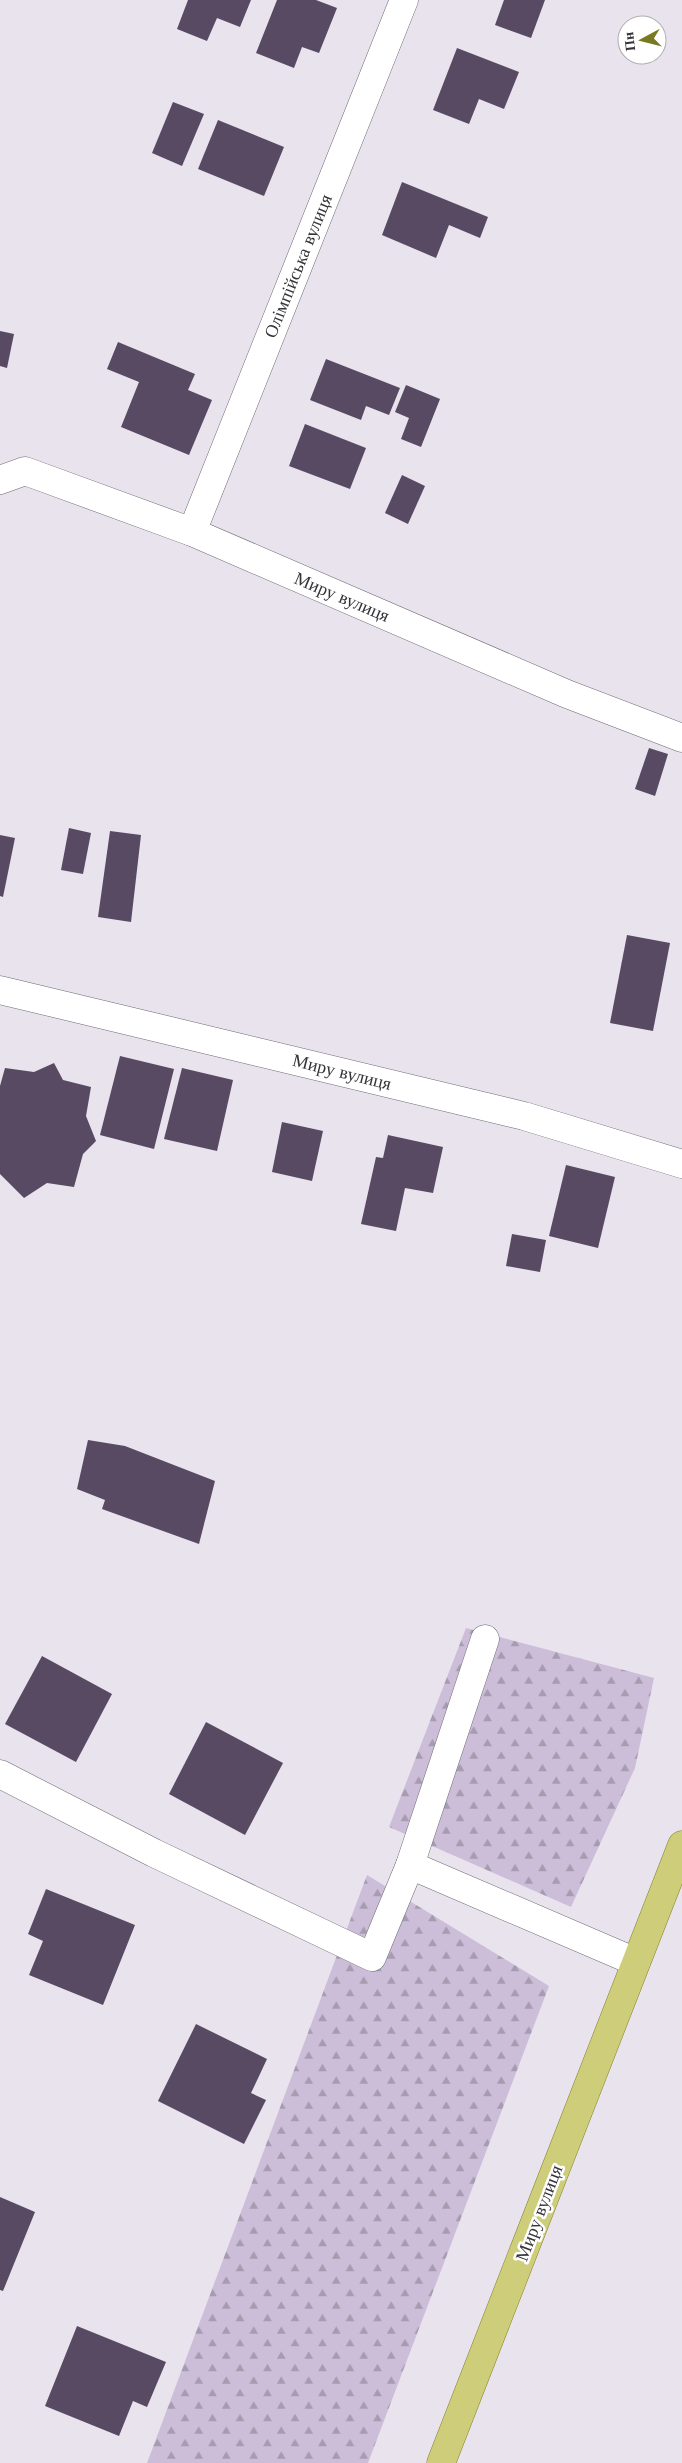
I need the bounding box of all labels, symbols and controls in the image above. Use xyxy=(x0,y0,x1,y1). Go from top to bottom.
north arrow xyxy=(617,15,667,65)
text: Пн xyxy=(619,31,639,52)
street label: Олімпійська вулиця xyxy=(259,191,337,341)
street label: Миру вулиця xyxy=(291,567,393,627)
street label: Миру вулиця xyxy=(290,1049,394,1095)
street label: Миру вулиця xyxy=(511,2162,567,2264)

